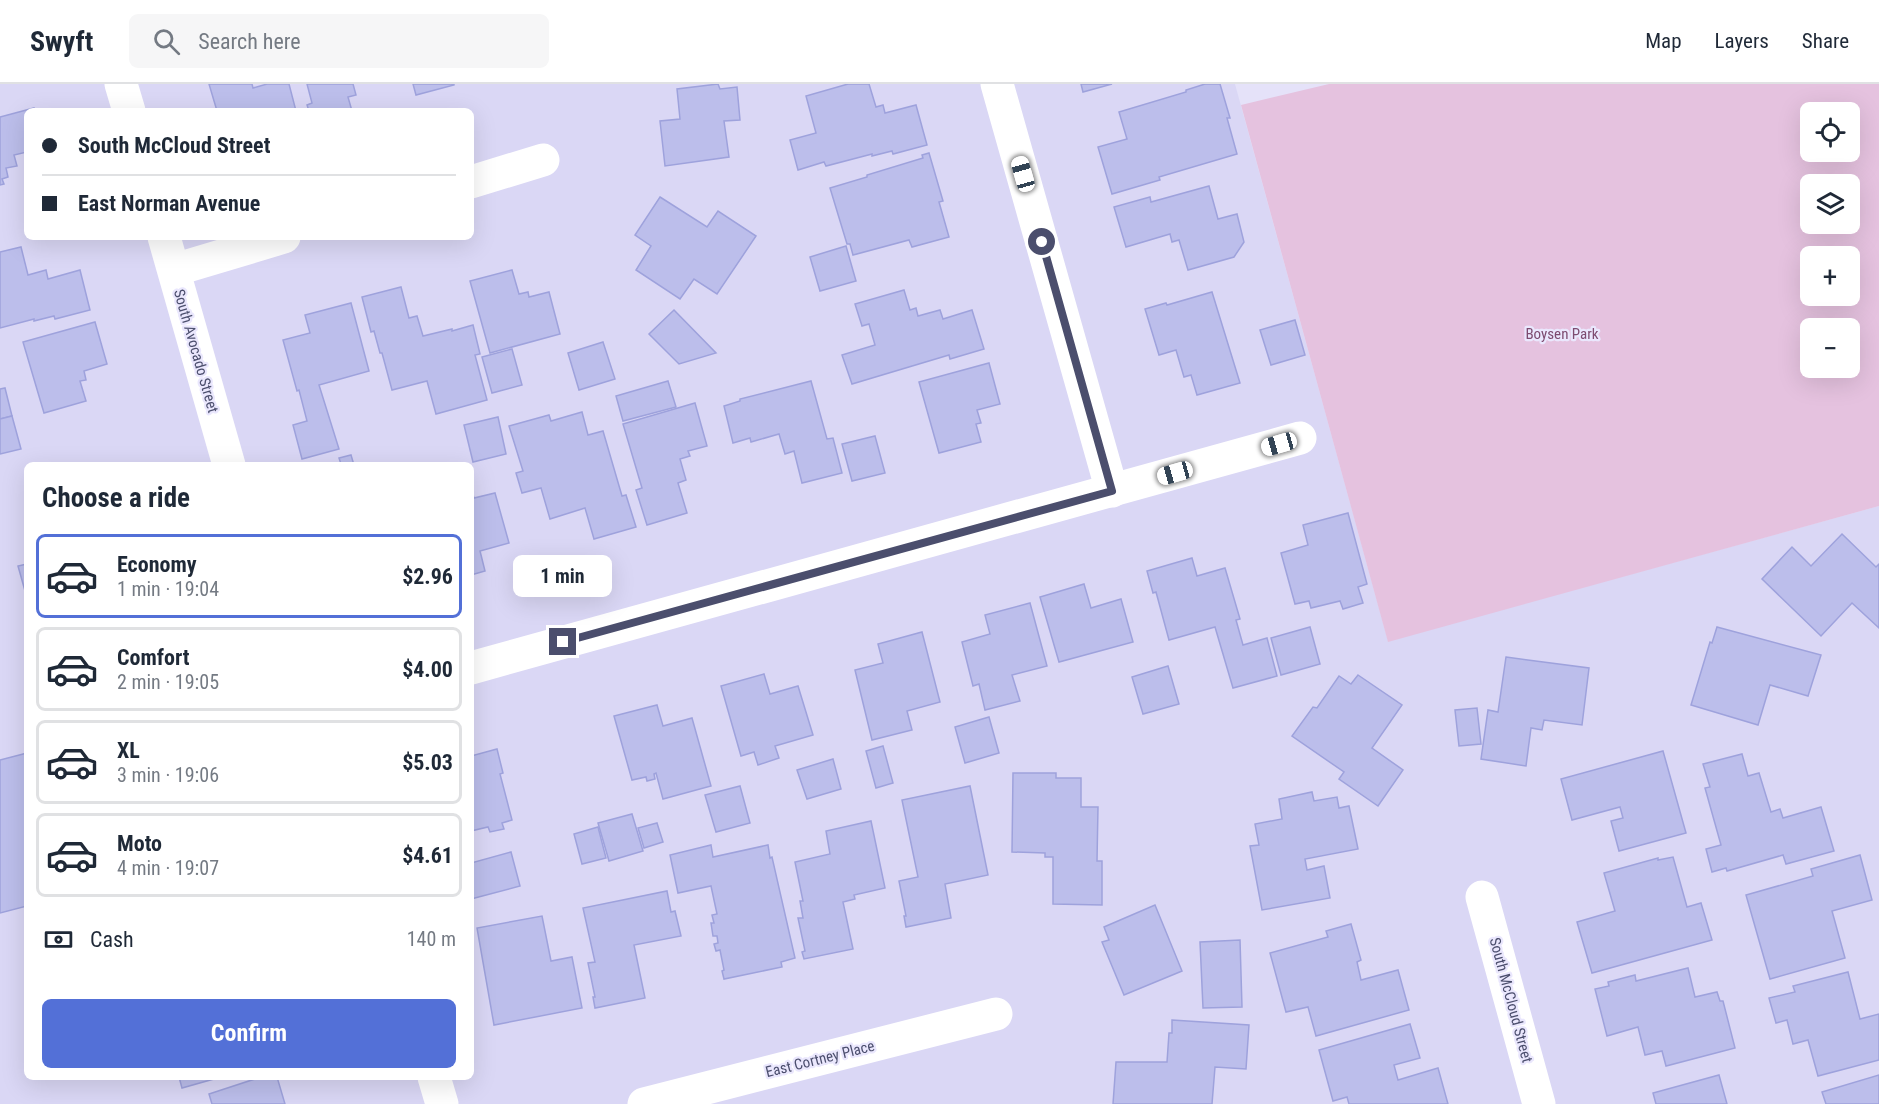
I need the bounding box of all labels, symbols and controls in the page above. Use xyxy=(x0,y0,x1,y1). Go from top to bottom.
search box xyxy=(129,14,549,68)
text: Swyft xyxy=(30,25,93,58)
icon: search xyxy=(150,25,183,58)
text: Search here xyxy=(198,29,301,54)
text: Map xyxy=(1645,29,1682,53)
text: Layers xyxy=(1715,29,1769,53)
text: Share xyxy=(1802,29,1849,53)
map controls xyxy=(1800,102,1860,378)
button: locate xyxy=(1800,102,1860,162)
text: South McCloud Street xyxy=(78,133,270,158)
car xyxy=(1009,154,1037,194)
button: layers xyxy=(1800,174,1860,234)
text: East Norman Avenue xyxy=(78,191,260,216)
route start xyxy=(1028,228,1055,255)
button: + xyxy=(1800,246,1860,306)
street label: South Avocado Street xyxy=(170,287,222,415)
button: − xyxy=(1800,318,1860,378)
park label: Boysen Park xyxy=(1525,325,1599,343)
car xyxy=(1259,430,1299,458)
car xyxy=(1155,459,1195,487)
text: Choose a ride xyxy=(42,482,190,514)
icon: car xyxy=(45,549,99,603)
text: Economy xyxy=(117,552,197,577)
callout: 1 min xyxy=(514,555,612,597)
text: $2.96 xyxy=(402,564,453,589)
text: 1 min xyxy=(540,564,585,588)
text: 1 min · 19:04 xyxy=(117,577,219,601)
route end xyxy=(549,628,576,655)
icon: car xyxy=(45,642,99,696)
text: Comfort xyxy=(117,645,190,670)
text: $4.00 xyxy=(402,657,453,682)
text: 2 min · 19:05 xyxy=(117,670,219,694)
icon: car xyxy=(45,735,99,789)
text: XL xyxy=(117,738,140,763)
text: $5.03 xyxy=(402,750,453,775)
text: 3 min · 19:06 xyxy=(117,763,219,787)
icon: car xyxy=(45,828,99,882)
text: Moto xyxy=(117,831,162,856)
text: $4.61 xyxy=(402,843,453,868)
text: 4 min · 19:07 xyxy=(117,856,219,880)
icon: cash xyxy=(42,923,75,956)
text: Cash xyxy=(90,927,134,952)
text: 140 m xyxy=(407,927,456,951)
street label: South McCloud Street xyxy=(1486,936,1536,1064)
button: Confirm xyxy=(42,999,456,1068)
street label: East Cortney Place xyxy=(764,1037,876,1081)

